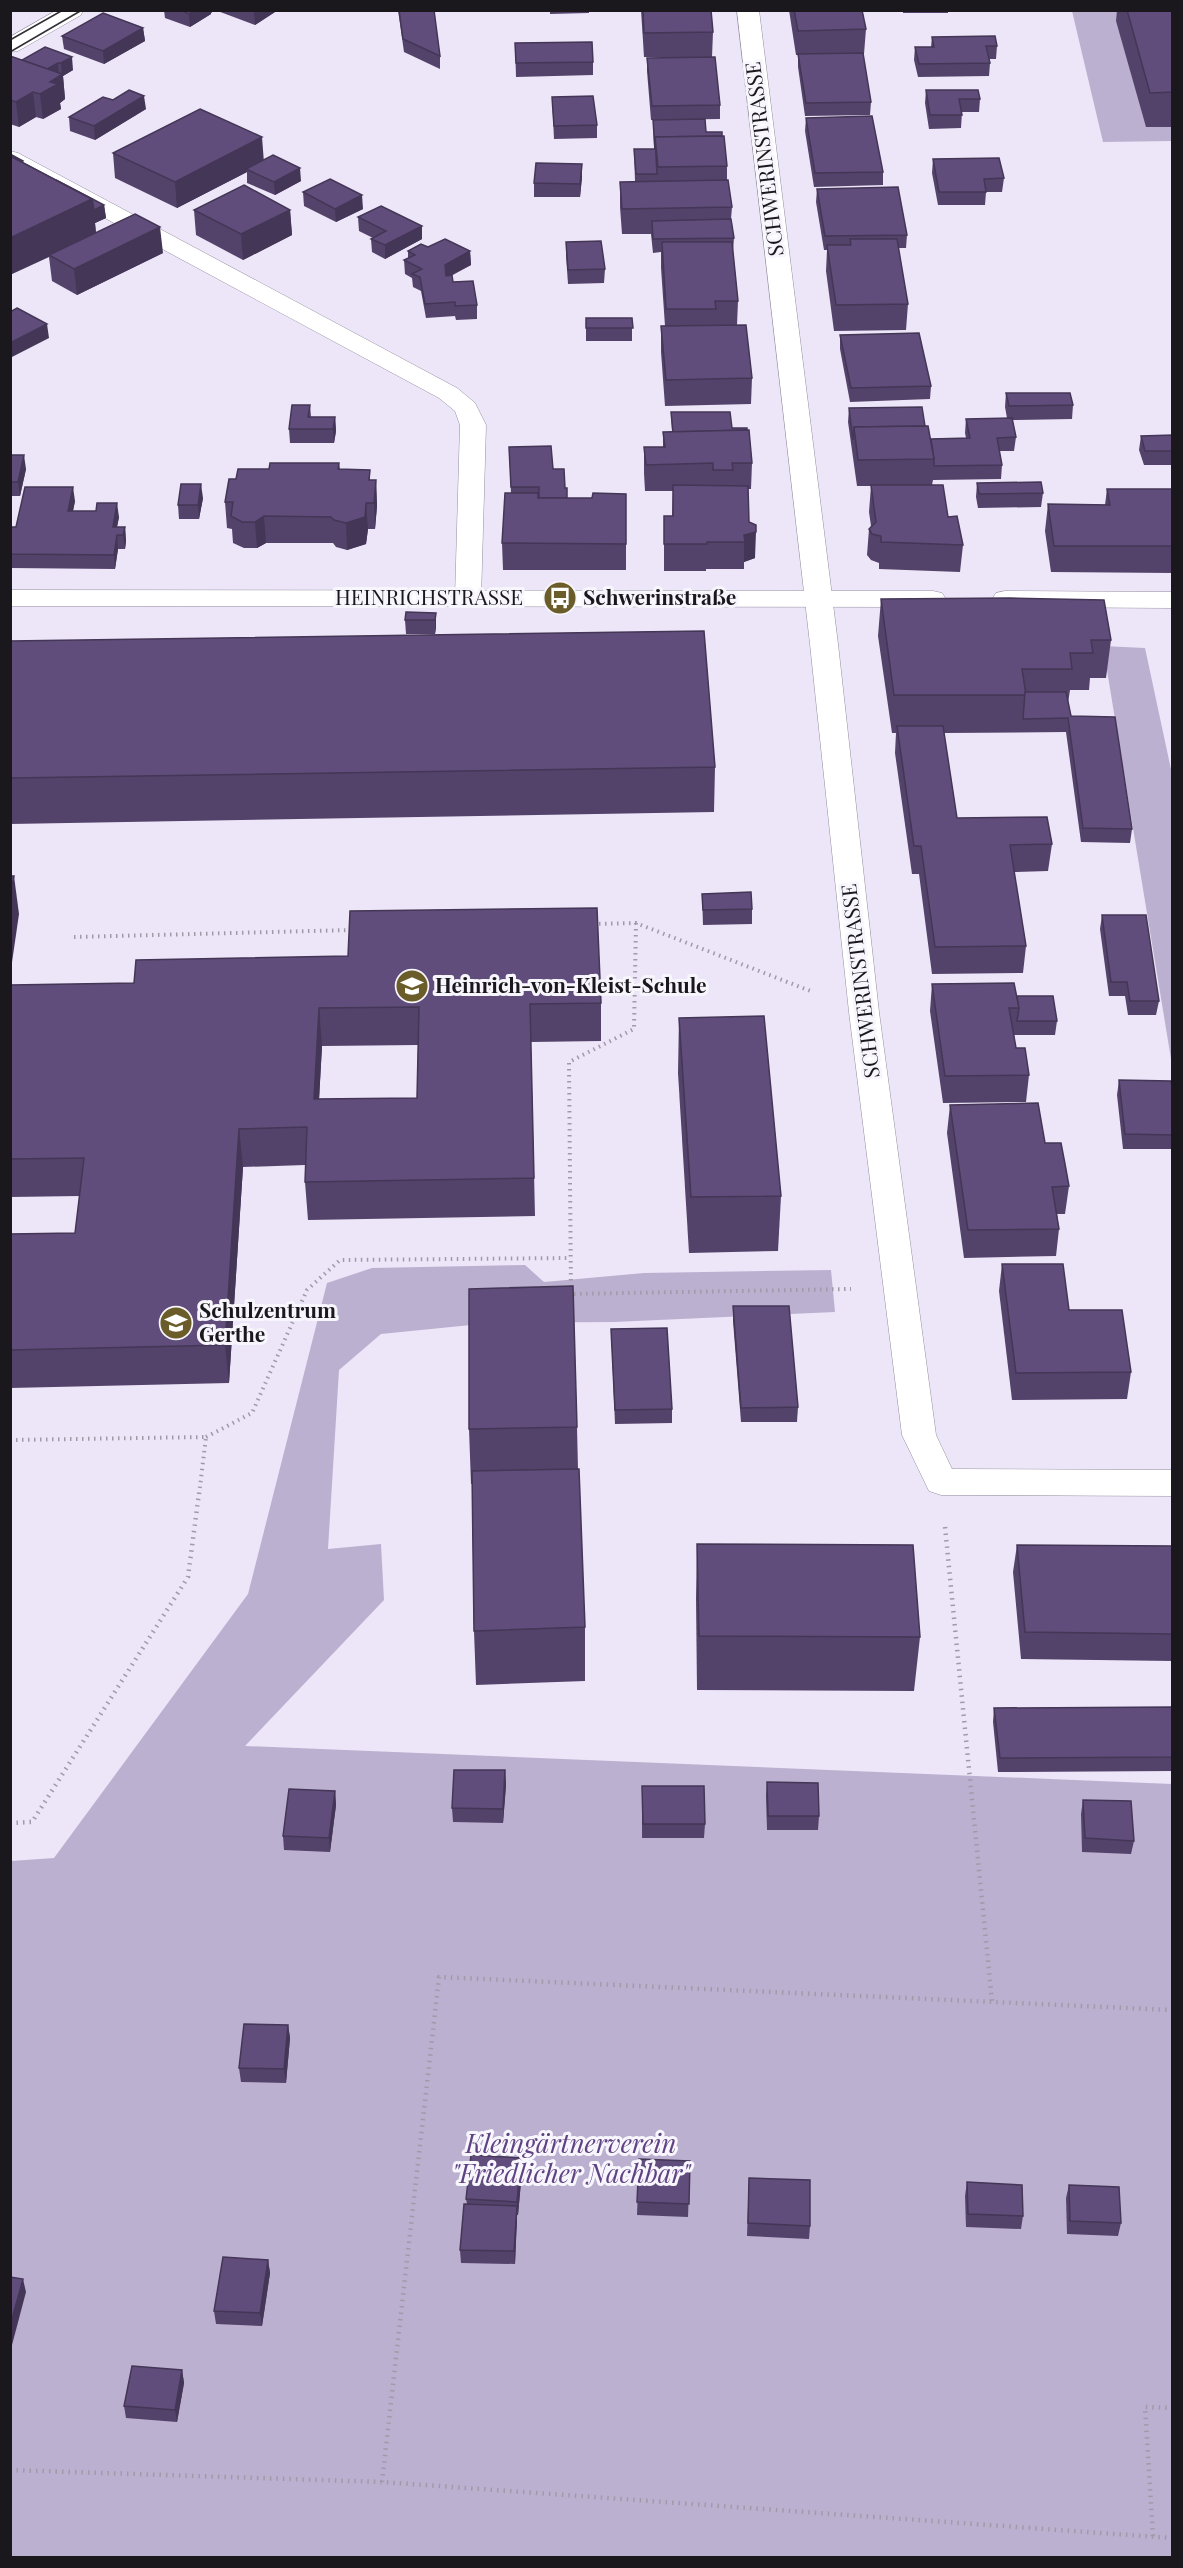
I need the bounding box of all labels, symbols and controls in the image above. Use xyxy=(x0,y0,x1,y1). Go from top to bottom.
street label: SCHWERINSTRASSE xyxy=(737,60,789,258)
bus stop icon: Schwerinstraße xyxy=(542,580,578,616)
street label: HEINRICHSTRASSE xyxy=(335,582,523,610)
place label: Schwerinstraße xyxy=(583,582,736,610)
street label: SCHWERINSTRASSE xyxy=(833,882,885,1080)
school or university icon: Heinrich-von-Kleist-Schule xyxy=(394,968,430,1004)
place label: Heinrich-von-Kleist-Schule xyxy=(435,970,707,998)
place label: Schulzentrum Gerthe xyxy=(199,1295,336,1347)
school or university icon: Schulzentrum Gerthe xyxy=(158,1305,194,1341)
park label: Kleingärtnerverein "Friedlicher Nachbar" xyxy=(452,2125,691,2190)

